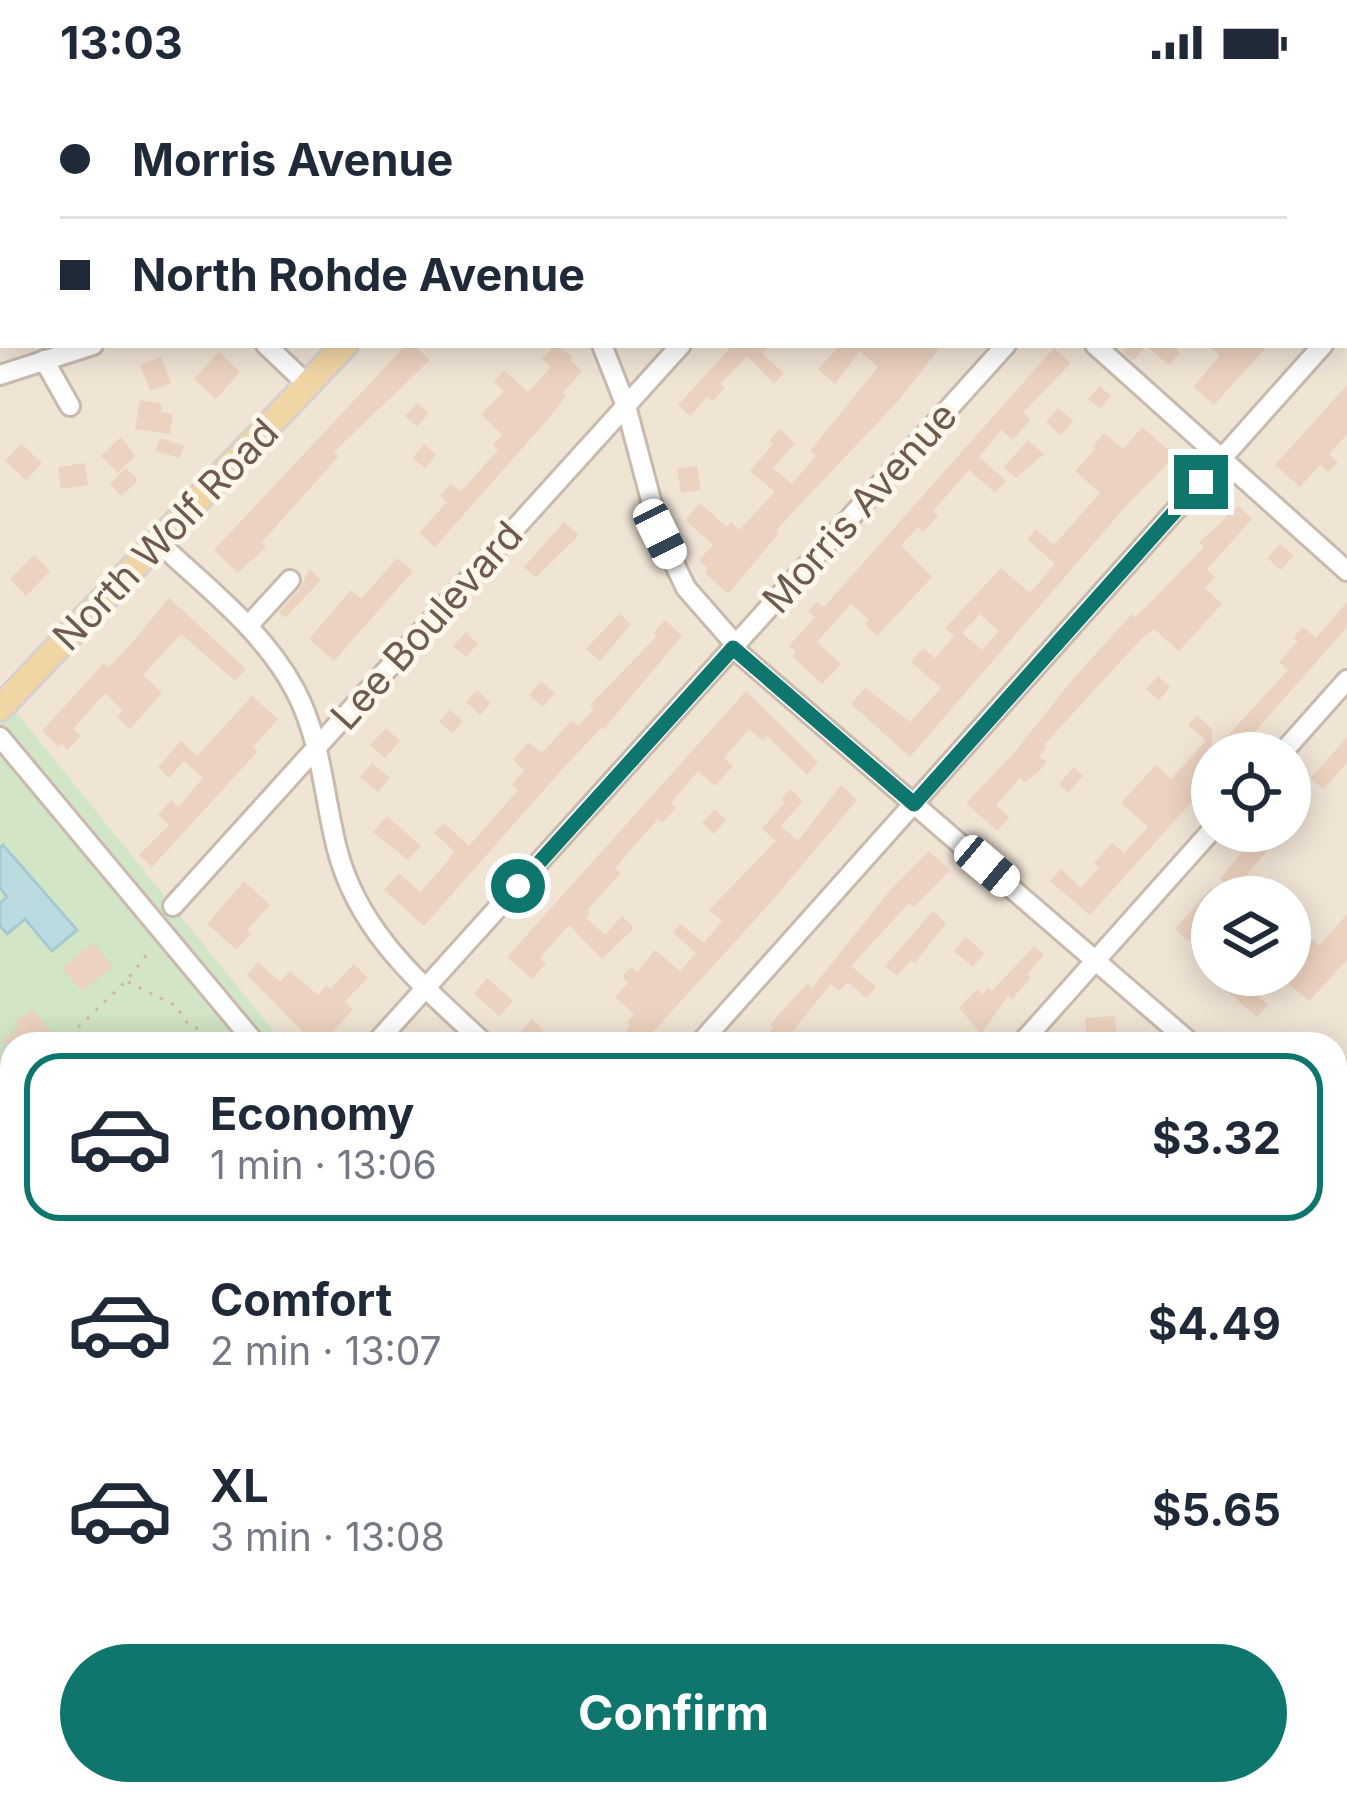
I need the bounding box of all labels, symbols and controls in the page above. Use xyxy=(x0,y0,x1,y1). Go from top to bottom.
text: 13:03 xyxy=(60,15,183,70)
text: Morris Avenue xyxy=(132,132,453,187)
text: North Rohde Avenue xyxy=(132,247,585,302)
street label: Morris Avenue xyxy=(752,392,966,622)
street label: North Wolf Road xyxy=(43,408,287,660)
route end xyxy=(1174,455,1228,509)
car xyxy=(628,494,692,574)
street label: Lee Boulevard xyxy=(320,511,532,739)
map controls xyxy=(1191,732,1311,996)
button: locate xyxy=(1191,732,1311,852)
car xyxy=(948,829,1026,903)
route start xyxy=(491,859,545,913)
button: layers xyxy=(1191,876,1311,996)
icon: car xyxy=(66,1083,174,1191)
text: Economy xyxy=(210,1086,414,1141)
text: $3.32 xyxy=(1152,1110,1281,1165)
text: 1 min · 13:06 xyxy=(210,1141,437,1188)
icon: car xyxy=(66,1269,174,1377)
text: Comfort xyxy=(210,1272,392,1327)
text: $4.49 xyxy=(1148,1296,1281,1351)
text: 2 min · 13:07 xyxy=(210,1327,442,1374)
icon: car xyxy=(66,1455,174,1563)
text: XL xyxy=(210,1458,269,1513)
text: $5.65 xyxy=(1152,1482,1281,1537)
text: 3 min · 13:08 xyxy=(210,1513,445,1560)
button: Confirm xyxy=(60,1644,1287,1782)

